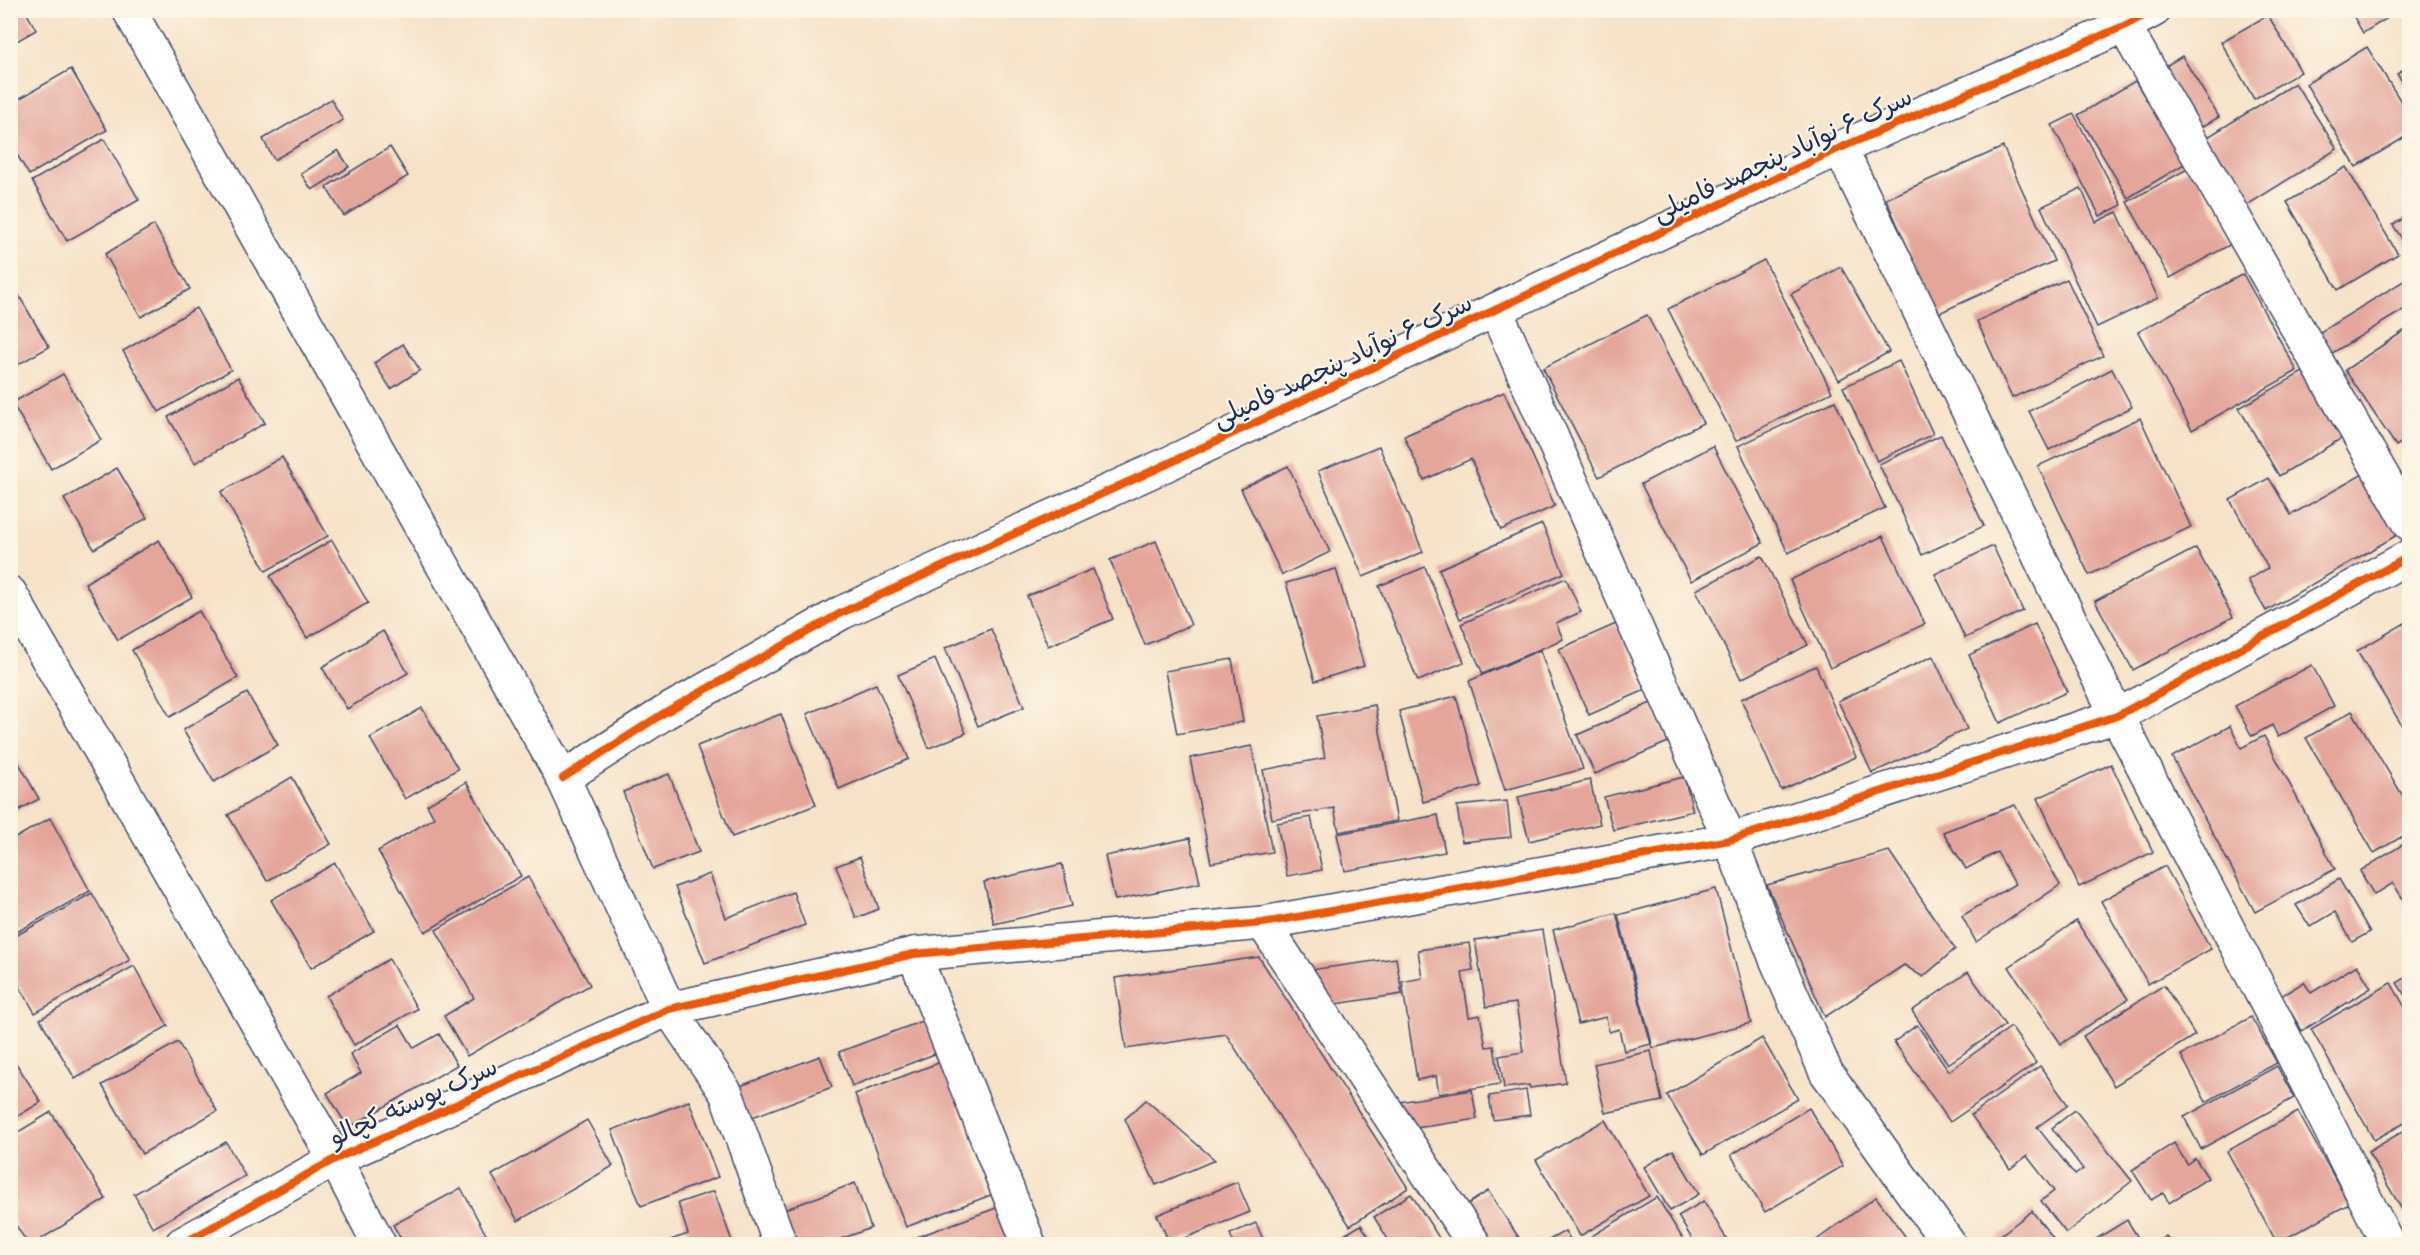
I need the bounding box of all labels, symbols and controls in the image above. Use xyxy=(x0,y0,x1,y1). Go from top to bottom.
street label: سرک ۶ نوآباد پنجصد فامیلی xyxy=(1647,80,1918,229)
street label: سرک ۶ نوآباد پنجصد فامیلی xyxy=(1207,286,1478,435)
street label: سرک پوسته کچالو xyxy=(323,1050,503,1154)

